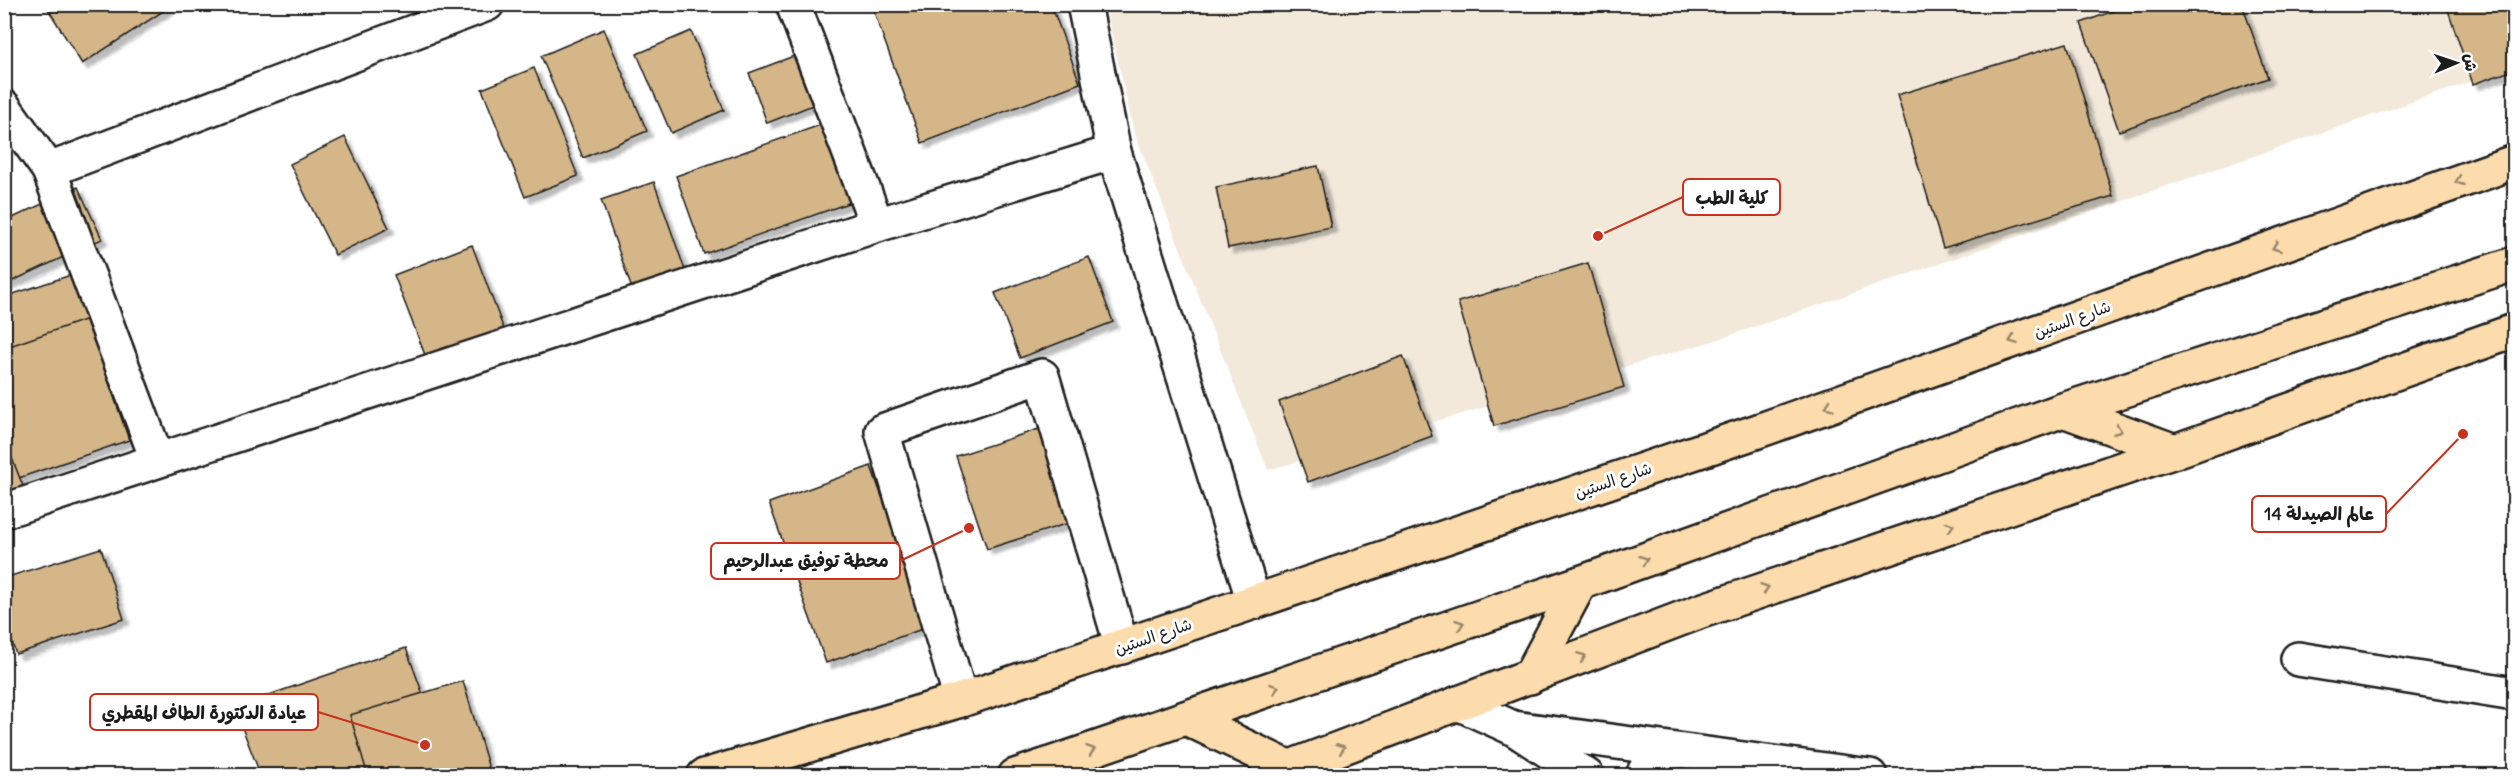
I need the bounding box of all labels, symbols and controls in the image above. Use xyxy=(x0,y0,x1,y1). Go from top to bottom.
north arrow xyxy=(2426,33,2486,93)
text: ش xyxy=(2461,53,2481,72)
one-way arrow xyxy=(2455,174,2465,187)
callout: كلية الطب xyxy=(1683,179,1780,215)
text: كلية الطب xyxy=(1696,186,1768,209)
one-way arrow xyxy=(2271,239,2282,252)
street label: شارع الستين xyxy=(2031,296,2114,344)
one-way arrow xyxy=(2008,333,2019,346)
one-way arrow xyxy=(1824,398,1835,411)
one-way arrow xyxy=(2112,423,2123,436)
street label: شارع الستين xyxy=(1572,457,1655,504)
callout: عالم الصيدلة 14 xyxy=(2252,496,2386,532)
text: عالم الصيدلة 14 xyxy=(2264,502,2374,528)
one-way arrow xyxy=(1944,520,1955,533)
callout: محطة توفيق عبدالرحيم xyxy=(711,543,900,579)
text: محطة توفيق عبدالرحيم xyxy=(723,549,889,575)
one-way arrow xyxy=(1638,555,1649,568)
one-way arrow xyxy=(1759,583,1770,596)
street label: شارع الستين xyxy=(1112,613,1195,660)
one-way arrow xyxy=(1454,619,1465,632)
one-way arrow xyxy=(1577,651,1587,664)
one-way arrow xyxy=(1269,682,1280,695)
callout: عيادة الدكتورة الطاف المقطري xyxy=(90,694,318,730)
text: عيادة الدكتورة الطاف المقطري xyxy=(102,701,307,727)
one-way arrow xyxy=(1335,743,1346,755)
one-way arrow xyxy=(1085,745,1096,758)

